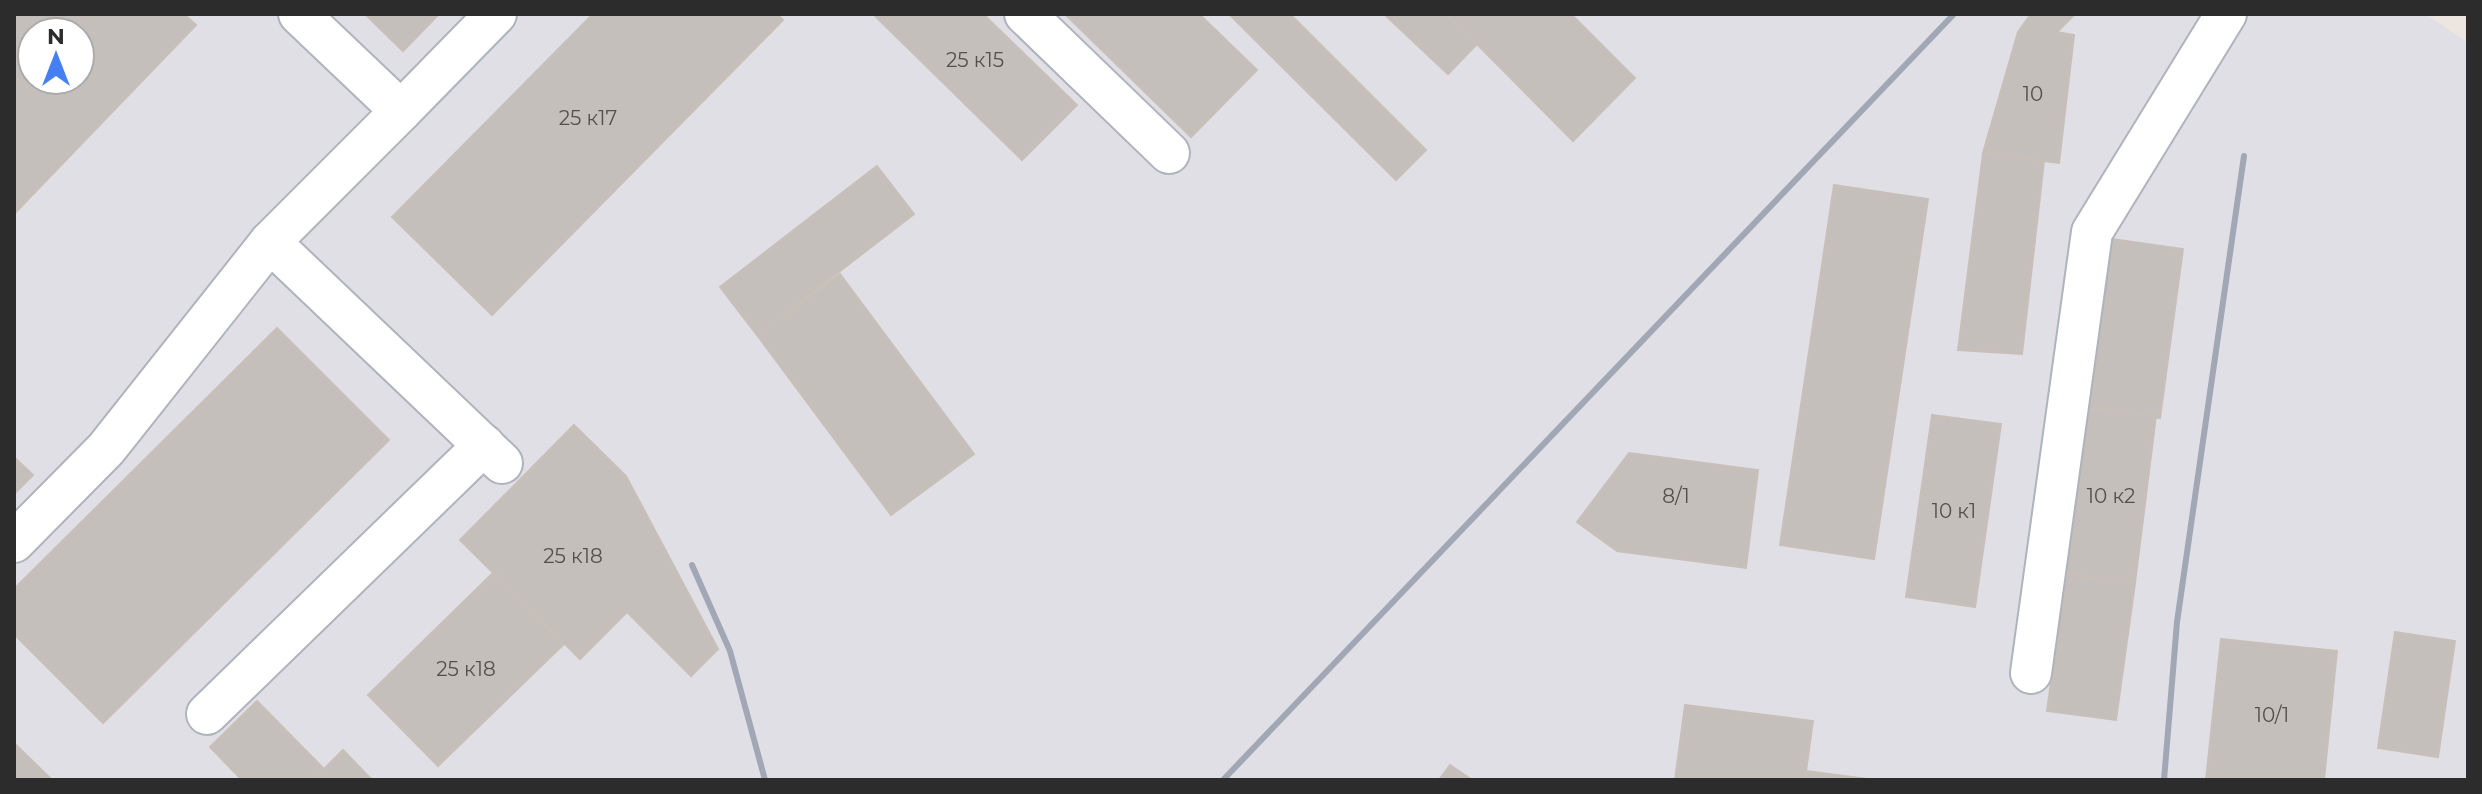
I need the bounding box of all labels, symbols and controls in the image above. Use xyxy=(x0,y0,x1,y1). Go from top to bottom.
north arrow xyxy=(16,16,96,96)
text: N xyxy=(47,23,65,50)
house number: 25 к15 xyxy=(946,48,1004,72)
house number: 10 xyxy=(2023,82,2043,106)
house number: 25 к17 xyxy=(559,106,617,130)
house number: 8/1 xyxy=(1662,484,1690,508)
house number: 10 к2 xyxy=(2087,484,2135,508)
house number: 10 к1 xyxy=(1932,499,1976,523)
house number: 25 к18 xyxy=(543,544,603,568)
house number: 25 к18 xyxy=(436,657,496,681)
house number: 10/1 xyxy=(2255,703,2289,727)

